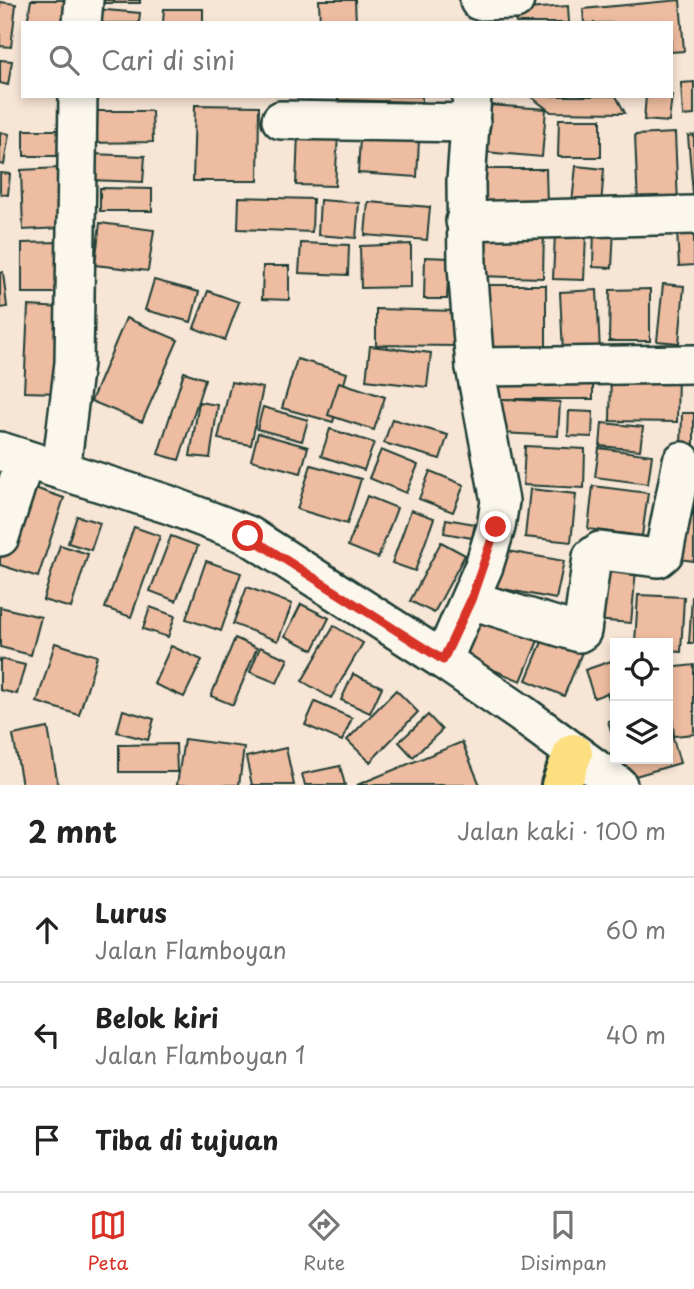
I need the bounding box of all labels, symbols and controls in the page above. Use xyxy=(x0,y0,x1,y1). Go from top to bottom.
search box xyxy=(21,21,673,98)
text: Cari di sini xyxy=(101,40,235,79)
icon: search xyxy=(45,41,83,79)
route end xyxy=(480,511,511,542)
route start xyxy=(232,520,263,551)
map controls xyxy=(610,638,673,764)
button: locate xyxy=(610,638,673,701)
button: layers xyxy=(610,701,673,764)
text: 2 mnt xyxy=(28,808,117,853)
text: Jalan kaki · 100 m xyxy=(457,813,666,848)
text: Lurus xyxy=(95,893,167,932)
icon: ahead xyxy=(28,911,66,949)
text: 60 m xyxy=(606,912,666,947)
text: Jalan Flamboyan xyxy=(95,932,287,967)
text: Belok kiri xyxy=(95,998,218,1037)
icon: left xyxy=(28,1016,66,1054)
text: 40 m xyxy=(606,1017,666,1052)
text: Jalan Flamboyan 1 xyxy=(95,1037,305,1072)
text: Tiba di tujuan xyxy=(95,1120,279,1159)
icon: arrive xyxy=(28,1121,66,1159)
tab: Peta xyxy=(87,1206,128,1276)
tab: Rute xyxy=(303,1206,345,1276)
tab: Disimpan xyxy=(520,1206,607,1276)

